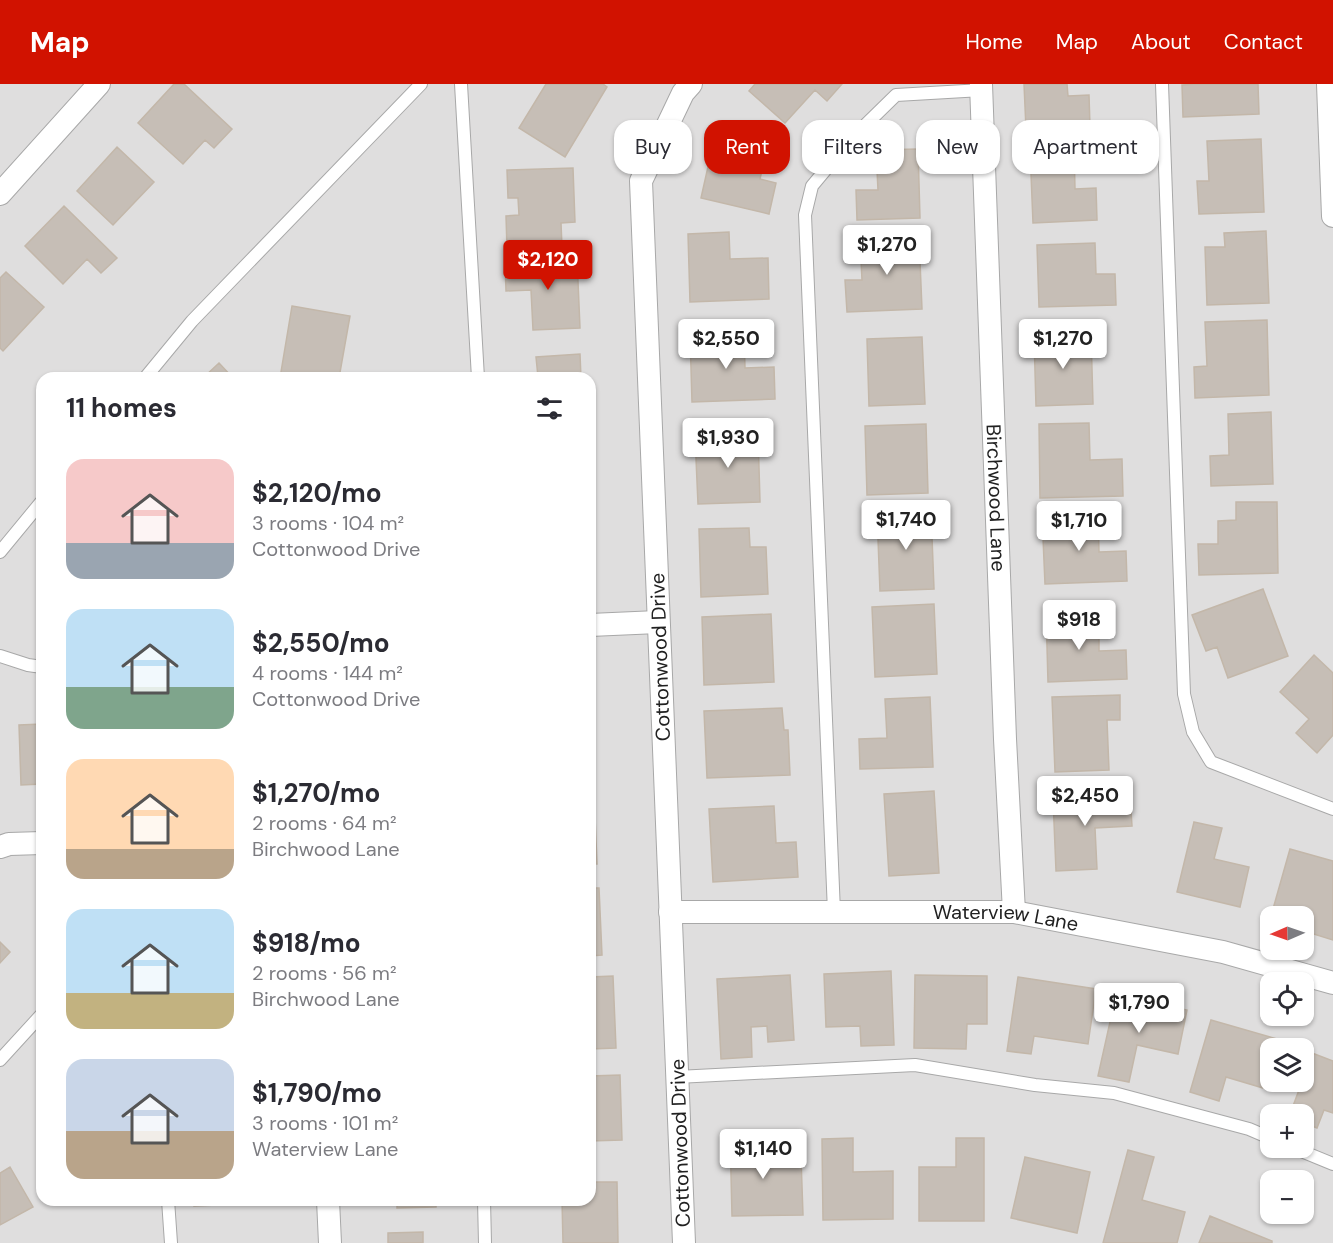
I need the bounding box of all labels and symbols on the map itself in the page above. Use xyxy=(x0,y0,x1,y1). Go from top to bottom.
pin: $1,270 xyxy=(838,225,936,276)
pin: $2,120 xyxy=(499,240,597,291)
pin: $2,550 xyxy=(677,319,775,370)
pin: $1,270 xyxy=(1014,319,1112,370)
pin: $1,930 xyxy=(679,418,777,469)
street label: Birchwood Lane xyxy=(980,423,1012,572)
pin: $1,740 xyxy=(857,500,955,551)
pin: $1,710 xyxy=(1030,501,1128,552)
street label: Cottonwood Drive xyxy=(644,572,676,742)
pin: $918 xyxy=(1043,600,1115,651)
pin: $2,450 xyxy=(1036,776,1134,827)
street label: Waterview Lane xyxy=(933,899,1081,937)
north arrow xyxy=(1260,906,1314,960)
pin: $1,790 xyxy=(1090,983,1188,1034)
street label: Cottonwood Drive xyxy=(664,1058,696,1228)
pin: $1,140 xyxy=(714,1129,812,1180)

